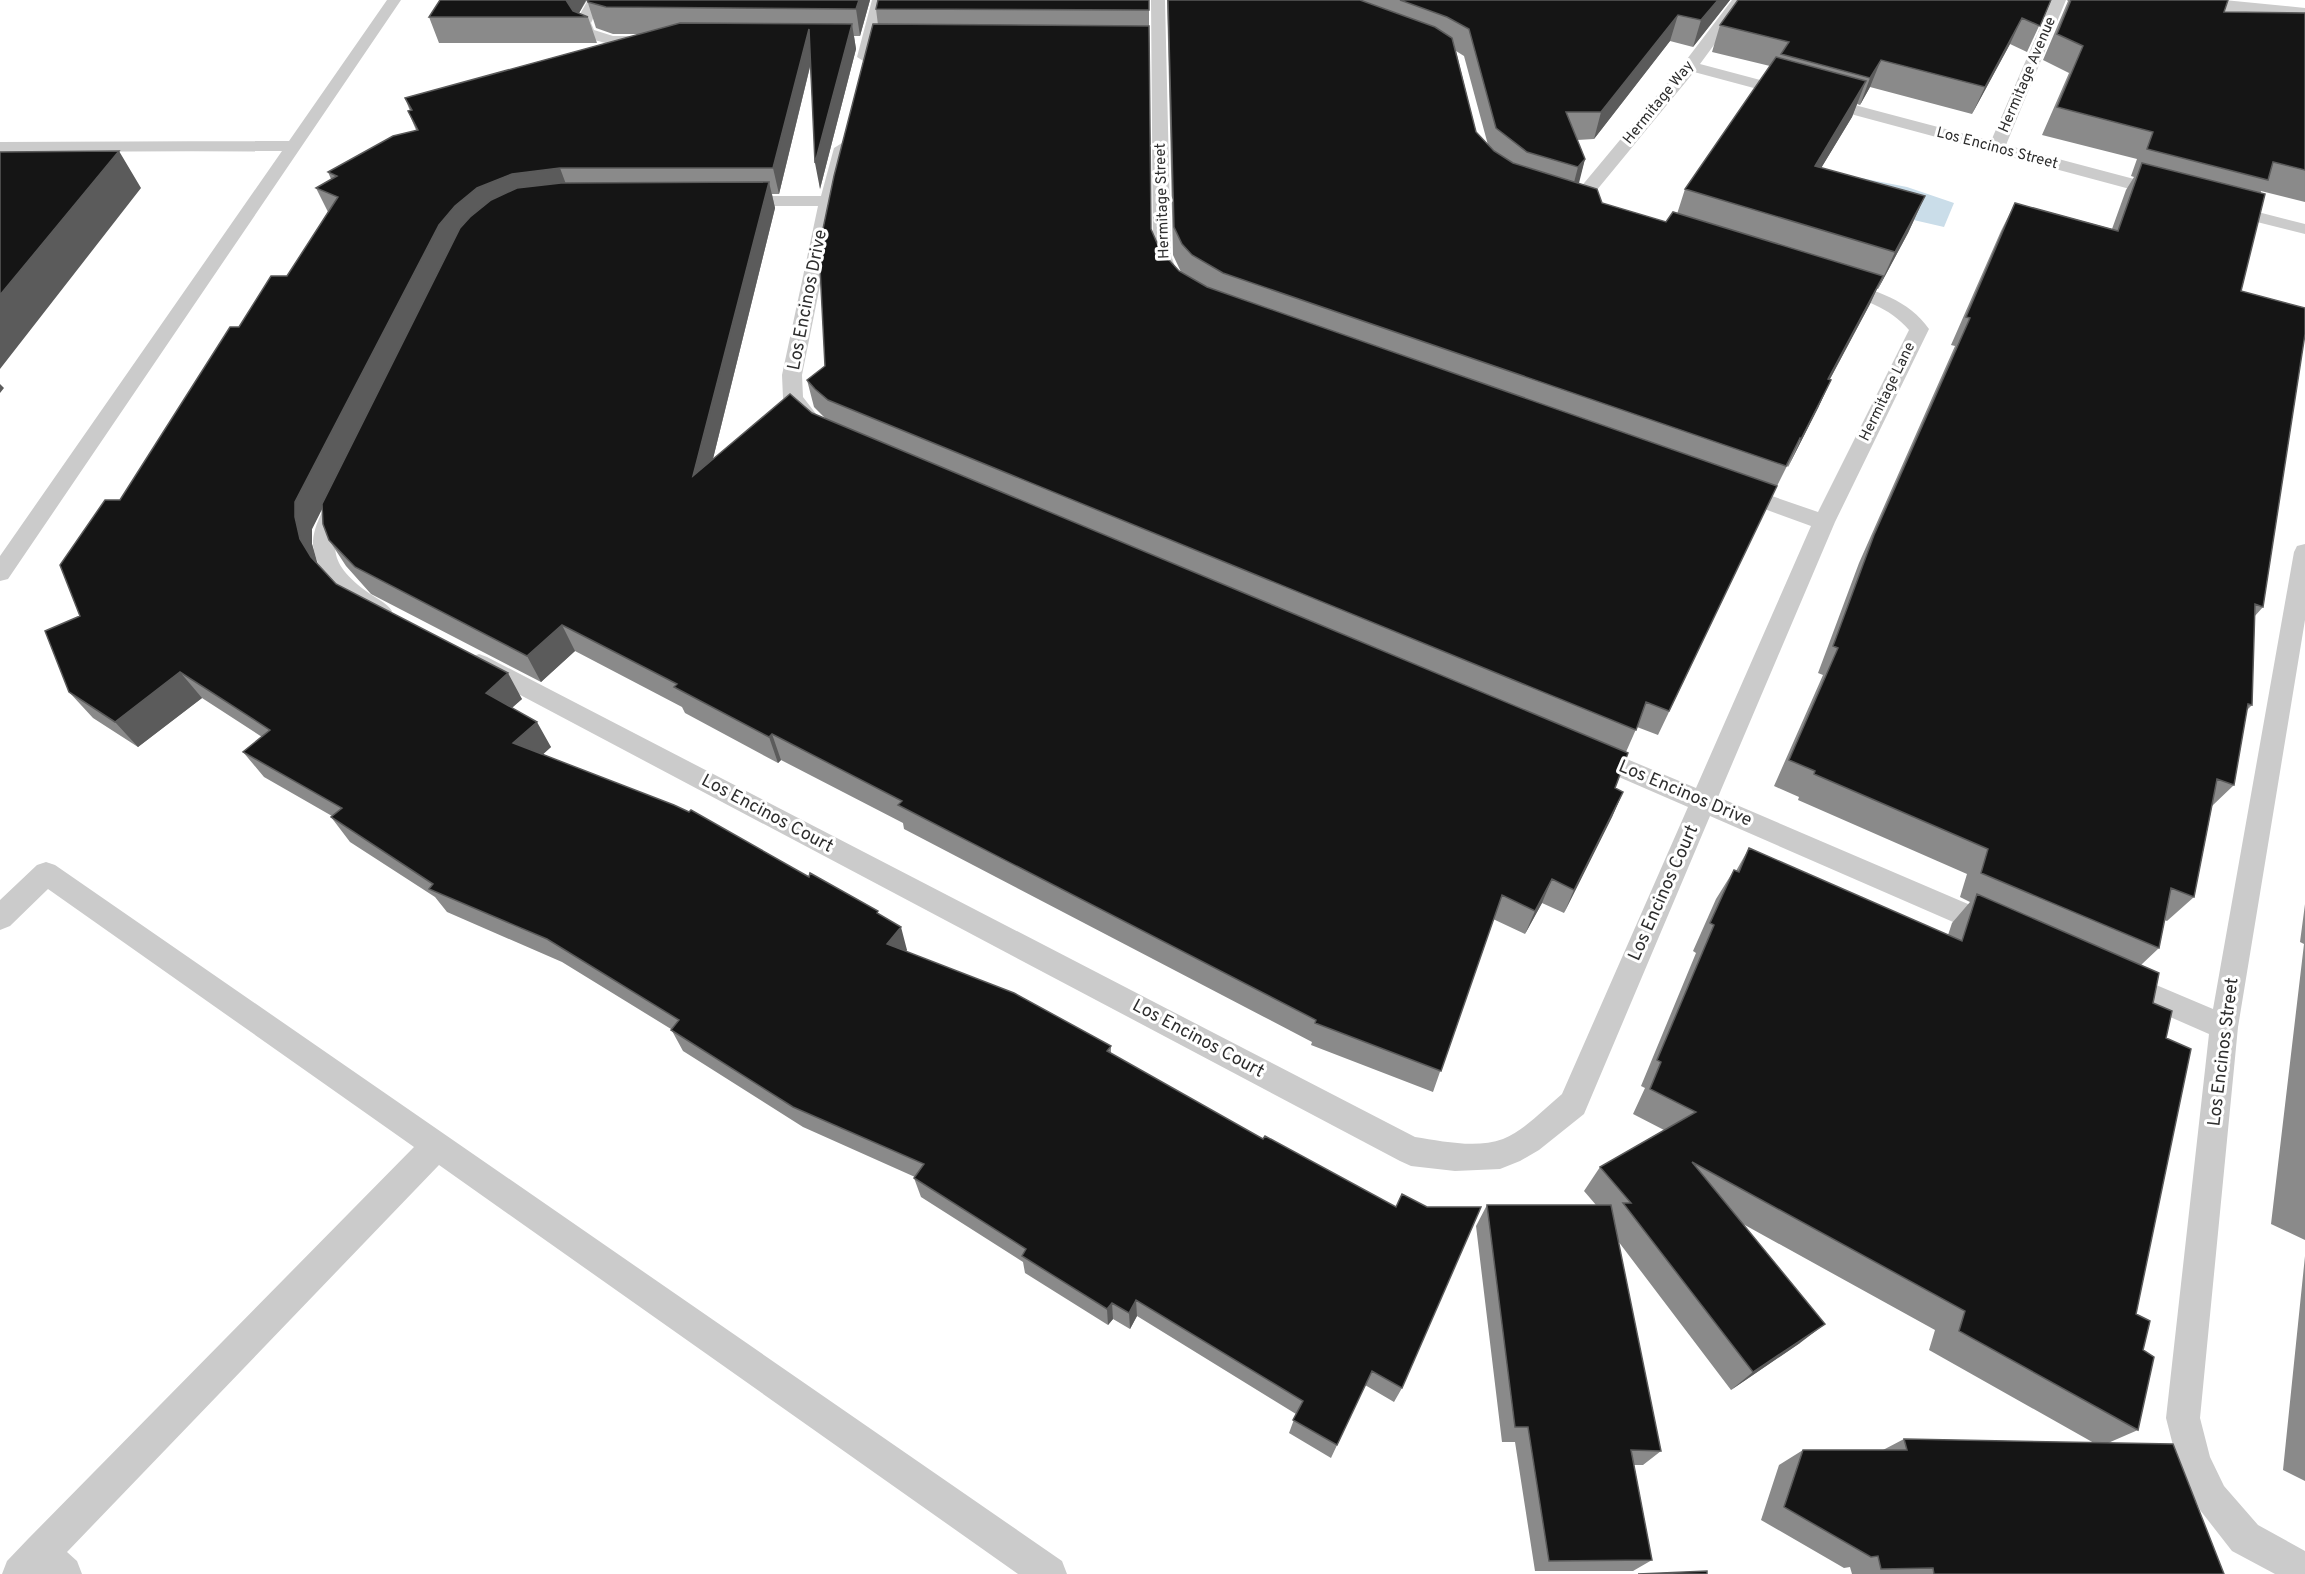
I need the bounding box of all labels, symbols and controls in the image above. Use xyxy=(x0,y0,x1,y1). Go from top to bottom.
street label: Hermitage Avenue xyxy=(1995,14,2061,136)
street label: Hermitage Way xyxy=(1619,57,1699,149)
street label: Los Encinos Street xyxy=(1934,124,2060,174)
street label: Hermitage Street xyxy=(1151,143,1175,259)
street label: Los Encinos Drive xyxy=(783,228,833,372)
street label: Hermitage Lane xyxy=(1856,339,1920,445)
street label: Los Encinos Drive xyxy=(1615,756,1755,832)
street label: Los Encinos Court xyxy=(697,769,837,859)
street label: Los Encinos Court xyxy=(1624,821,1704,965)
street label: Los Encinos Street xyxy=(2203,976,2245,1128)
street label: Los Encinos Court xyxy=(1128,994,1268,1084)

